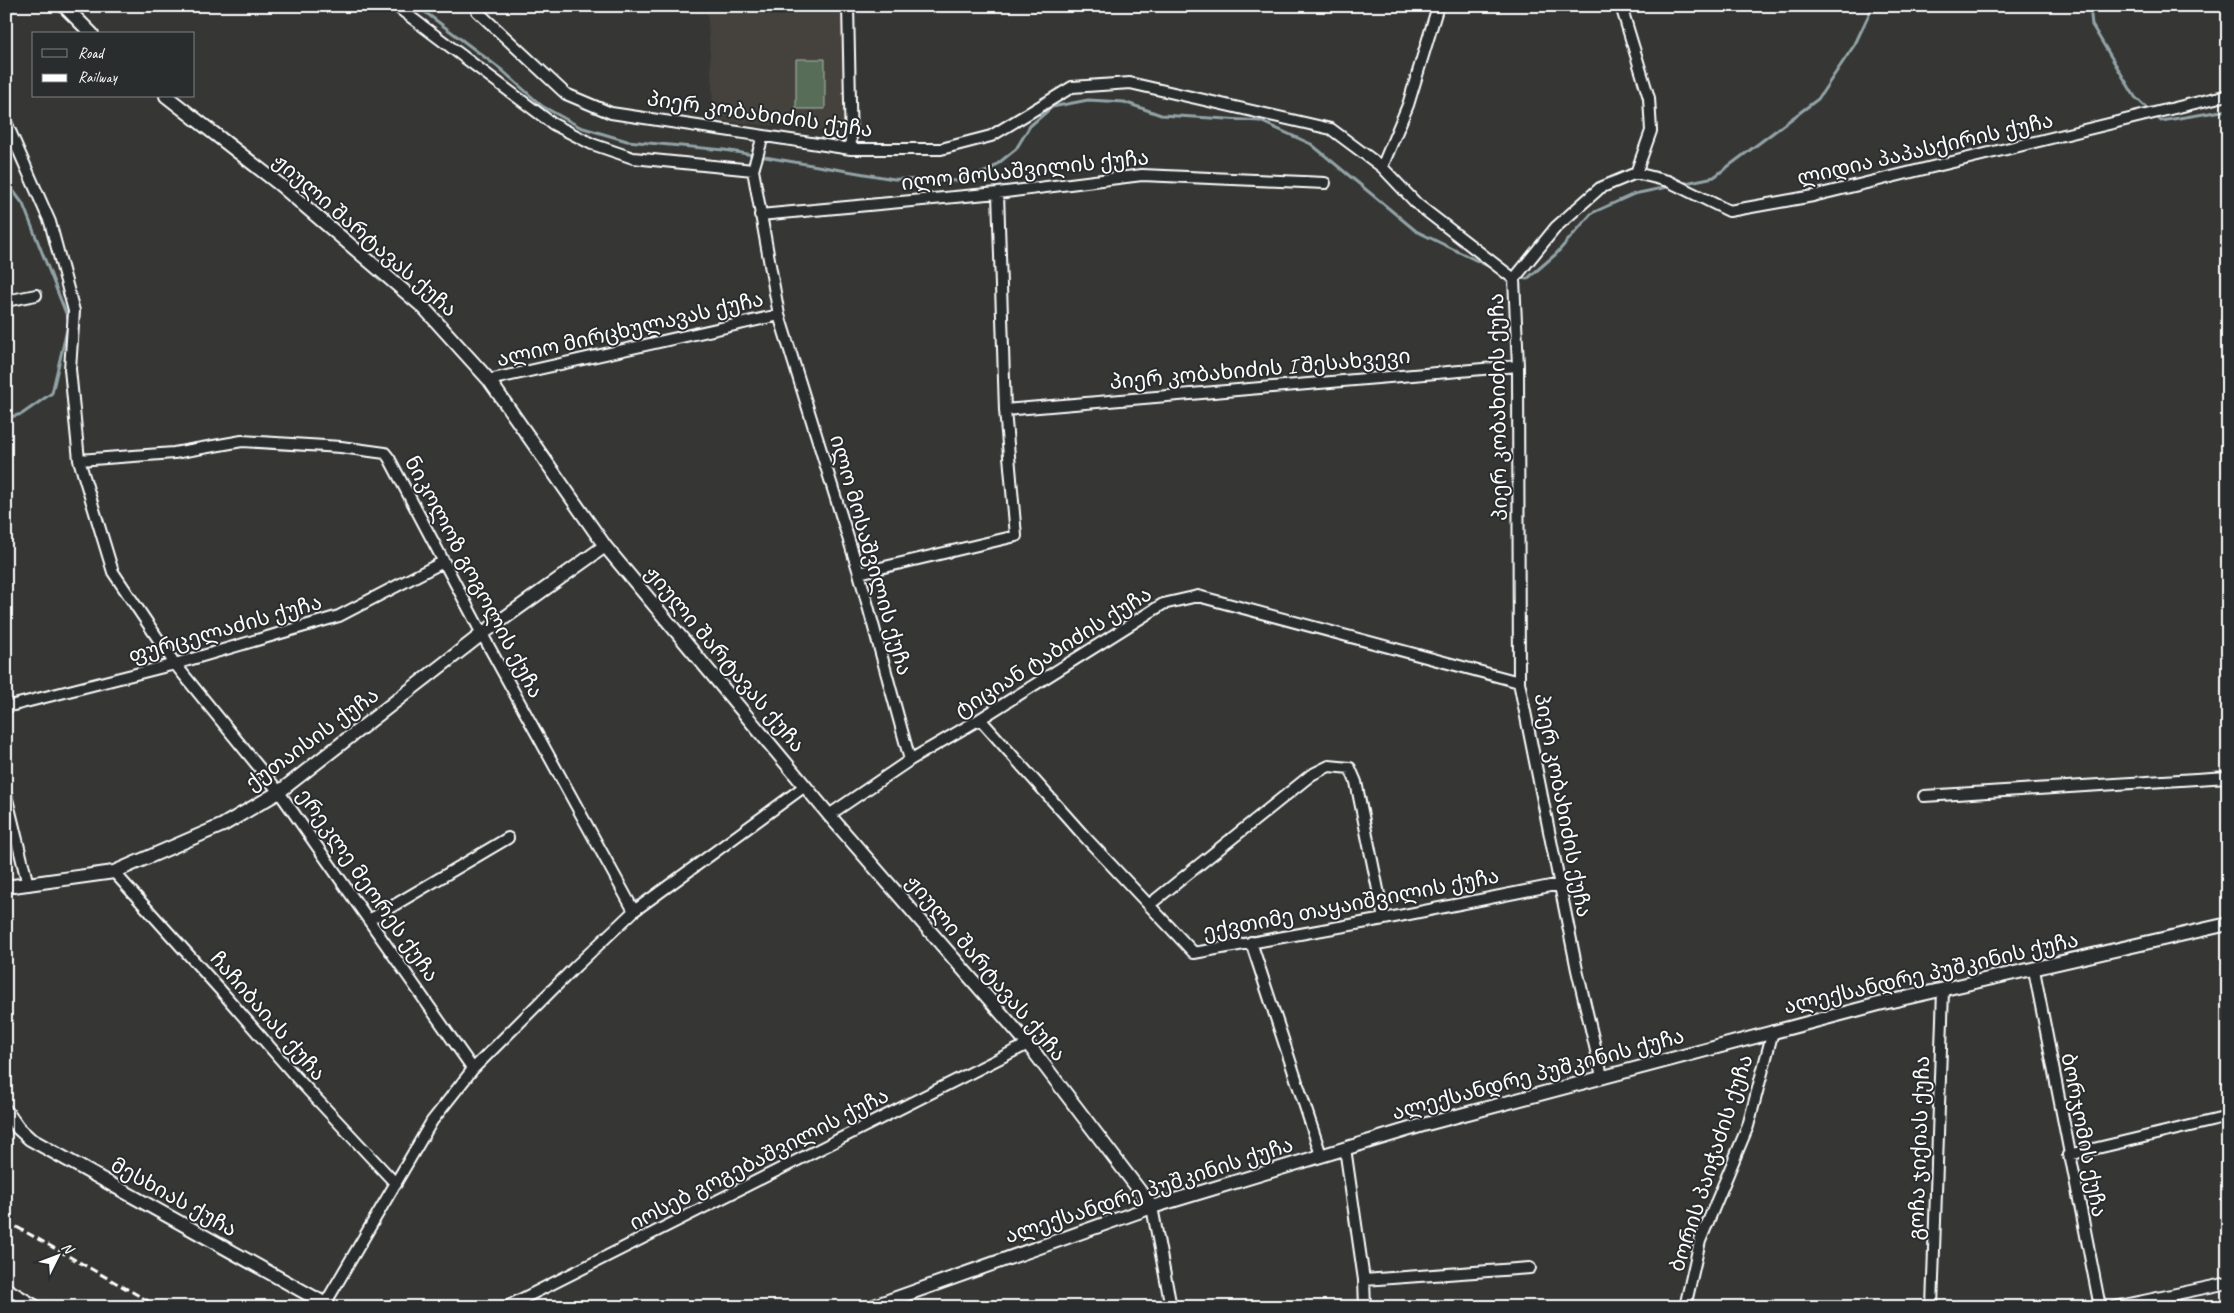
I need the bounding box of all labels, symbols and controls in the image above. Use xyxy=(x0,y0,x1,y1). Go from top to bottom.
legend xyxy=(32,32,195,98)
text: Road xyxy=(78,44,105,63)
text: Railway xyxy=(78,68,119,87)
street label: პიერ კობახიძის ქუჩა xyxy=(645,85,875,143)
street label: ლიდია პაპასქირის ქუჩა xyxy=(1795,107,2055,191)
street label: ილო მოსაშვილის ქუჩა xyxy=(900,144,1150,196)
street label: ჟიული შარტავას ქუჩა xyxy=(267,148,463,322)
street label: ალიო მირცხულავას ქუჩა xyxy=(494,286,766,372)
street label: პიერ კობახიძის ქუჩა xyxy=(1483,293,1513,521)
street label: პიერ კობახიძის I შესახვევი xyxy=(1109,343,1411,395)
street label: ილო მოსაშვილის ქუჩა xyxy=(824,432,918,678)
street label: ნიკოლოზ გოგოლის ქუჩა xyxy=(399,451,549,703)
street label: ჟიული შარტავას ქუჩა xyxy=(639,560,811,758)
street label: ტიციან ტაბიძის ქუჩა xyxy=(950,581,1156,723)
street label: ფურცელაძის ქუჩა xyxy=(125,589,325,669)
street label: ქუთაისის ქუჩა xyxy=(240,682,384,796)
street label: პიერ კობახიძის ქუჩა xyxy=(1529,691,1597,919)
street label: ერეკლე მეორეს ქუჩა xyxy=(291,783,445,987)
street label: ექვთიმე თაყაიშვილის ქუჩა xyxy=(1201,863,1501,945)
street label: ჟიული შარტავას ქუჩა xyxy=(900,869,1072,1067)
street label: ალექსანდრე პუშკინის ქუჩა xyxy=(1781,926,2081,1020)
street label: ჩაჩიბაიას ქუჩა xyxy=(205,946,331,1086)
street label: ალექსანდრე პუშკინის ქუჩა xyxy=(1389,1022,1687,1126)
street label: ბორის პაიჭაძის ქუჩა xyxy=(1664,1051,1758,1275)
street label: ბორჯომის ქუჩა xyxy=(2055,1051,2113,1219)
street label: გოჩა ჯიქიას ქუჩა xyxy=(1903,1055,1935,1241)
street label: იოსებ გოგებაშვილის ქუჩა xyxy=(625,1082,893,1236)
street label: ალექსანდრე პუშკინის ქუჩა xyxy=(1002,1131,1296,1249)
street label: მესხიას ქუჩა xyxy=(106,1152,242,1242)
north arrow xyxy=(32,1230,82,1280)
text: N xyxy=(58,1239,78,1258)

